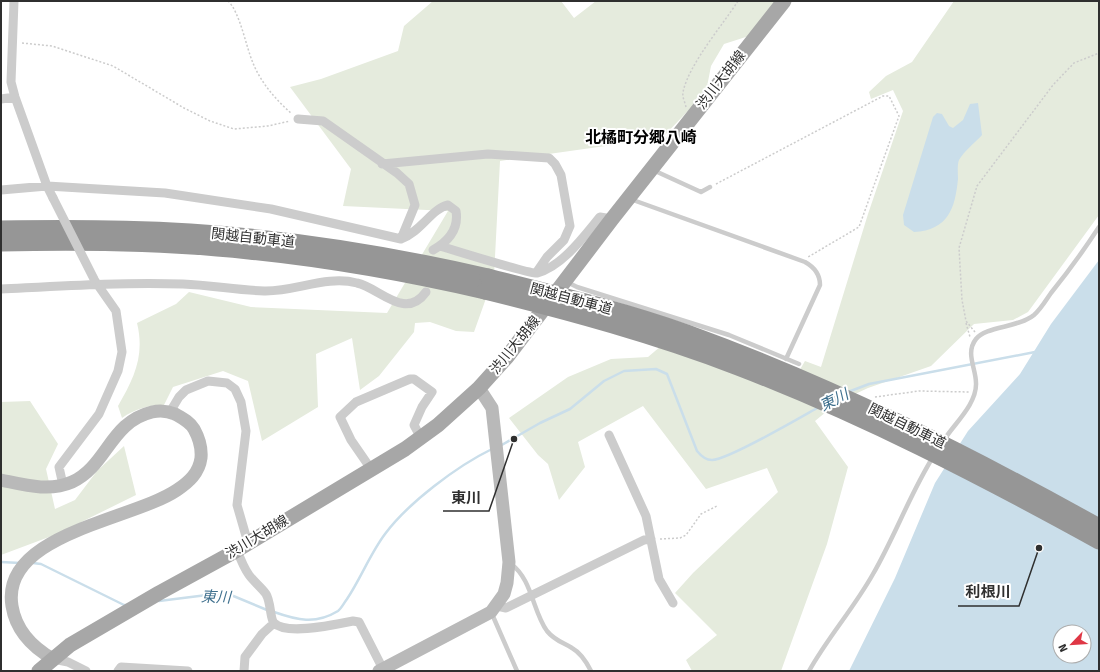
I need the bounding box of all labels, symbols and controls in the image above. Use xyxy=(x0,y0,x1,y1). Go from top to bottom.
street label: 渋川大胡線 xyxy=(693,47,749,113)
district label: 北橘町分郷八崎 xyxy=(585,128,697,147)
street label: 関越自動車道 xyxy=(210,225,296,251)
street label: 関越自動車道 xyxy=(528,280,614,318)
street label: 渋川大胡線 xyxy=(486,312,544,378)
water label: 東川 xyxy=(817,384,853,415)
street label: 関越自動車道 xyxy=(866,400,948,452)
callout: 東川 xyxy=(443,484,489,511)
text: 東川 xyxy=(451,489,481,507)
street label: 渋川大胡線 xyxy=(223,512,291,562)
callout: 利根川 xyxy=(958,579,1019,606)
text: 利根川 xyxy=(965,583,1011,601)
water label: 東川 xyxy=(201,587,233,607)
north arrow xyxy=(1052,624,1092,664)
text: N xyxy=(1056,642,1071,654)

